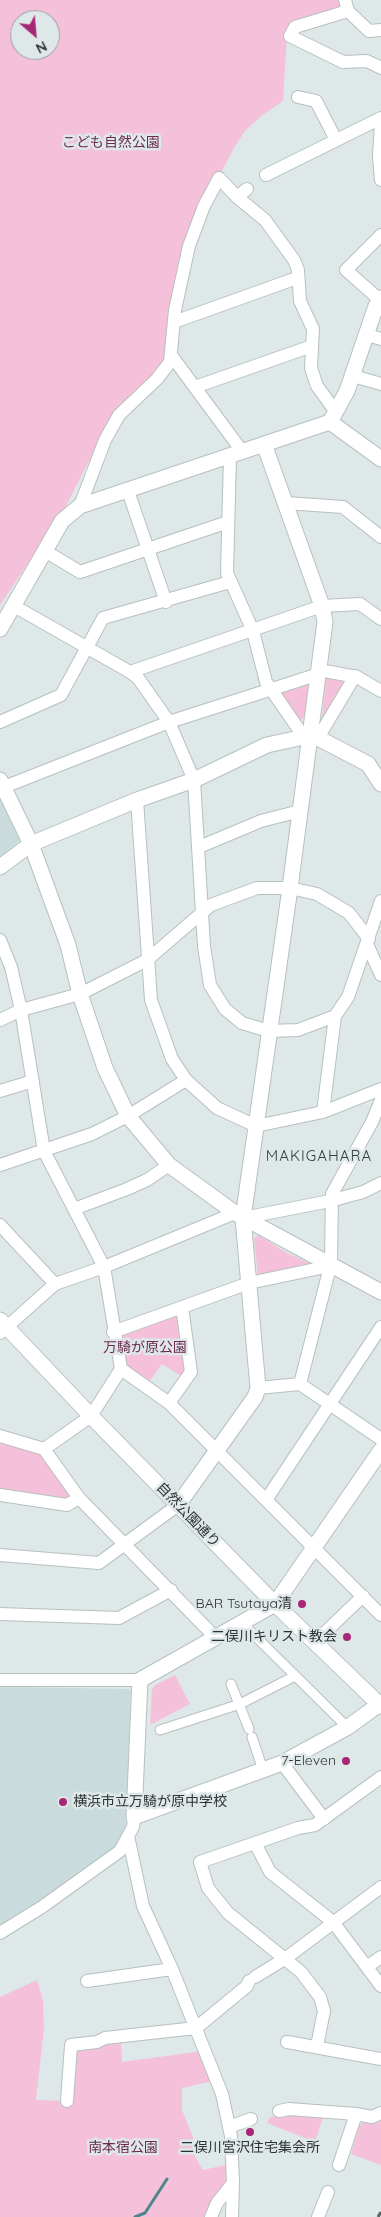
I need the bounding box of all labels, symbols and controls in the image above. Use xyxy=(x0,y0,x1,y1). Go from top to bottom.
north arrow xyxy=(10,10,60,60)
text: N xyxy=(33,37,50,58)
park label: こども自然公園 xyxy=(62,135,160,151)
district label: MAKIGAHARA xyxy=(265,1147,373,1165)
park label: 万騎が原公園 xyxy=(103,1340,187,1356)
street label: 自然公園通り xyxy=(153,1479,223,1551)
place label: BAR Tsutaya清 xyxy=(196,1596,292,1612)
marker: BAR Tsutaya清 xyxy=(296,1598,308,1610)
place label: 二俣川キリスト教会 xyxy=(211,1629,337,1645)
marker: 二俣川キリスト教会 xyxy=(341,1631,353,1643)
place label: 7-Eleven xyxy=(281,1753,336,1769)
marker: 7-Eleven xyxy=(340,1755,352,1767)
place label: 横浜市立万騎が原中学校 xyxy=(73,1794,227,1810)
marker: 横浜市立万騎が原中学校 xyxy=(57,1796,69,1808)
marker: 二俣川宮沢住宅集会所 xyxy=(244,2126,256,2138)
park label: 南本宿公園 xyxy=(88,2140,158,2156)
place label: 二俣川宮沢住宅集会所 xyxy=(180,2140,320,2156)

